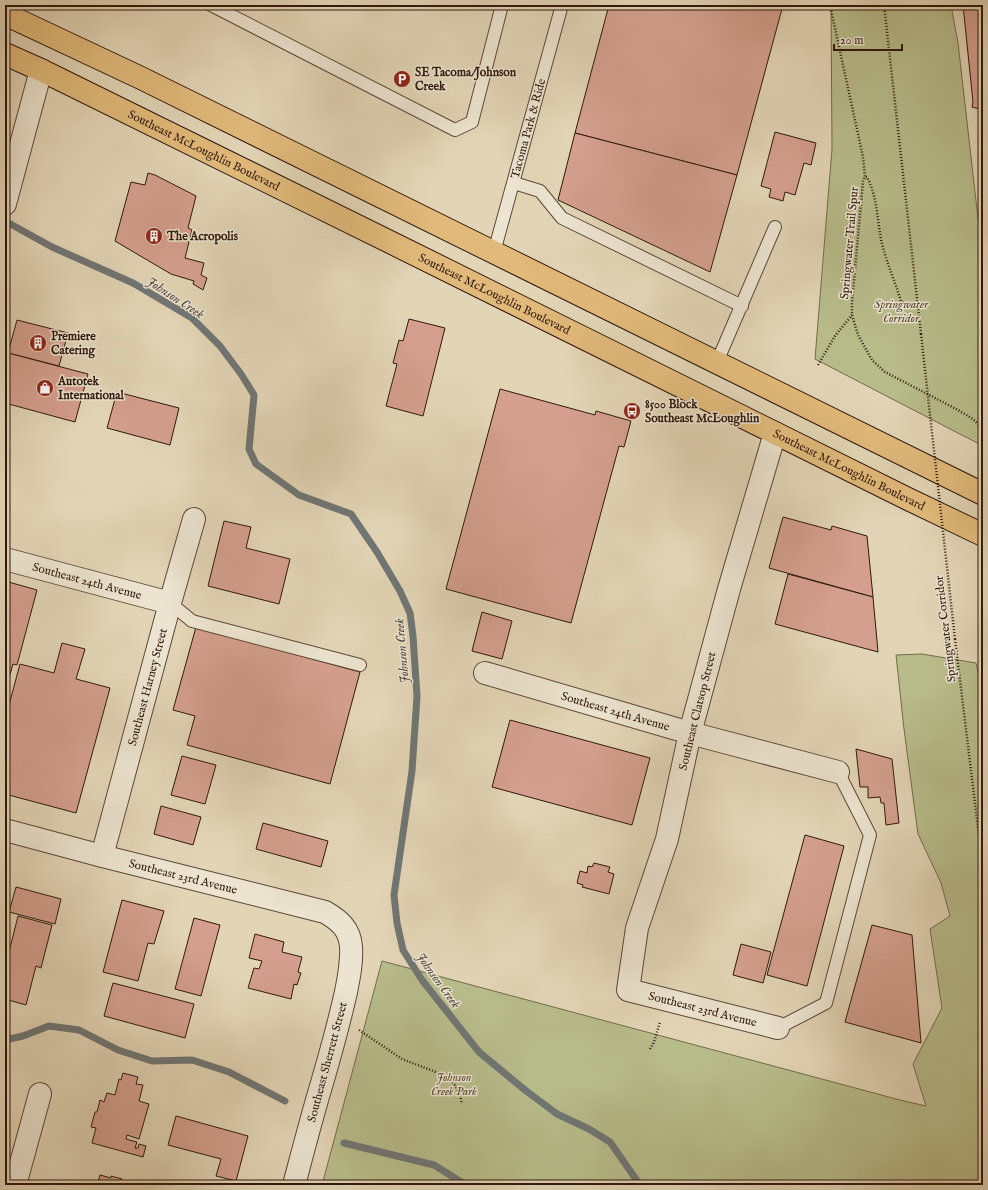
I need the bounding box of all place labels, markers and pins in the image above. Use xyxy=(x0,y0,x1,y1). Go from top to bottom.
place label: SE Tacoma/Johnson Creek xyxy=(415,65,517,94)
parking icon: SE Tacoma/Johnson Creek xyxy=(392,69,412,89)
building icon: The Acropolis xyxy=(144,226,164,246)
place label: The Acropolis xyxy=(166,229,239,245)
place label: Premiere Catering xyxy=(51,329,96,359)
building icon: Premiere Catering xyxy=(28,333,48,353)
place label: Autotek International xyxy=(57,374,124,403)
shop icon: Autotek International xyxy=(35,378,55,398)
place label: 8500 Block Southeast McLoughlin xyxy=(645,397,760,427)
bus stop icon: 8500 Block Southeast McLoughlin xyxy=(622,401,642,421)

